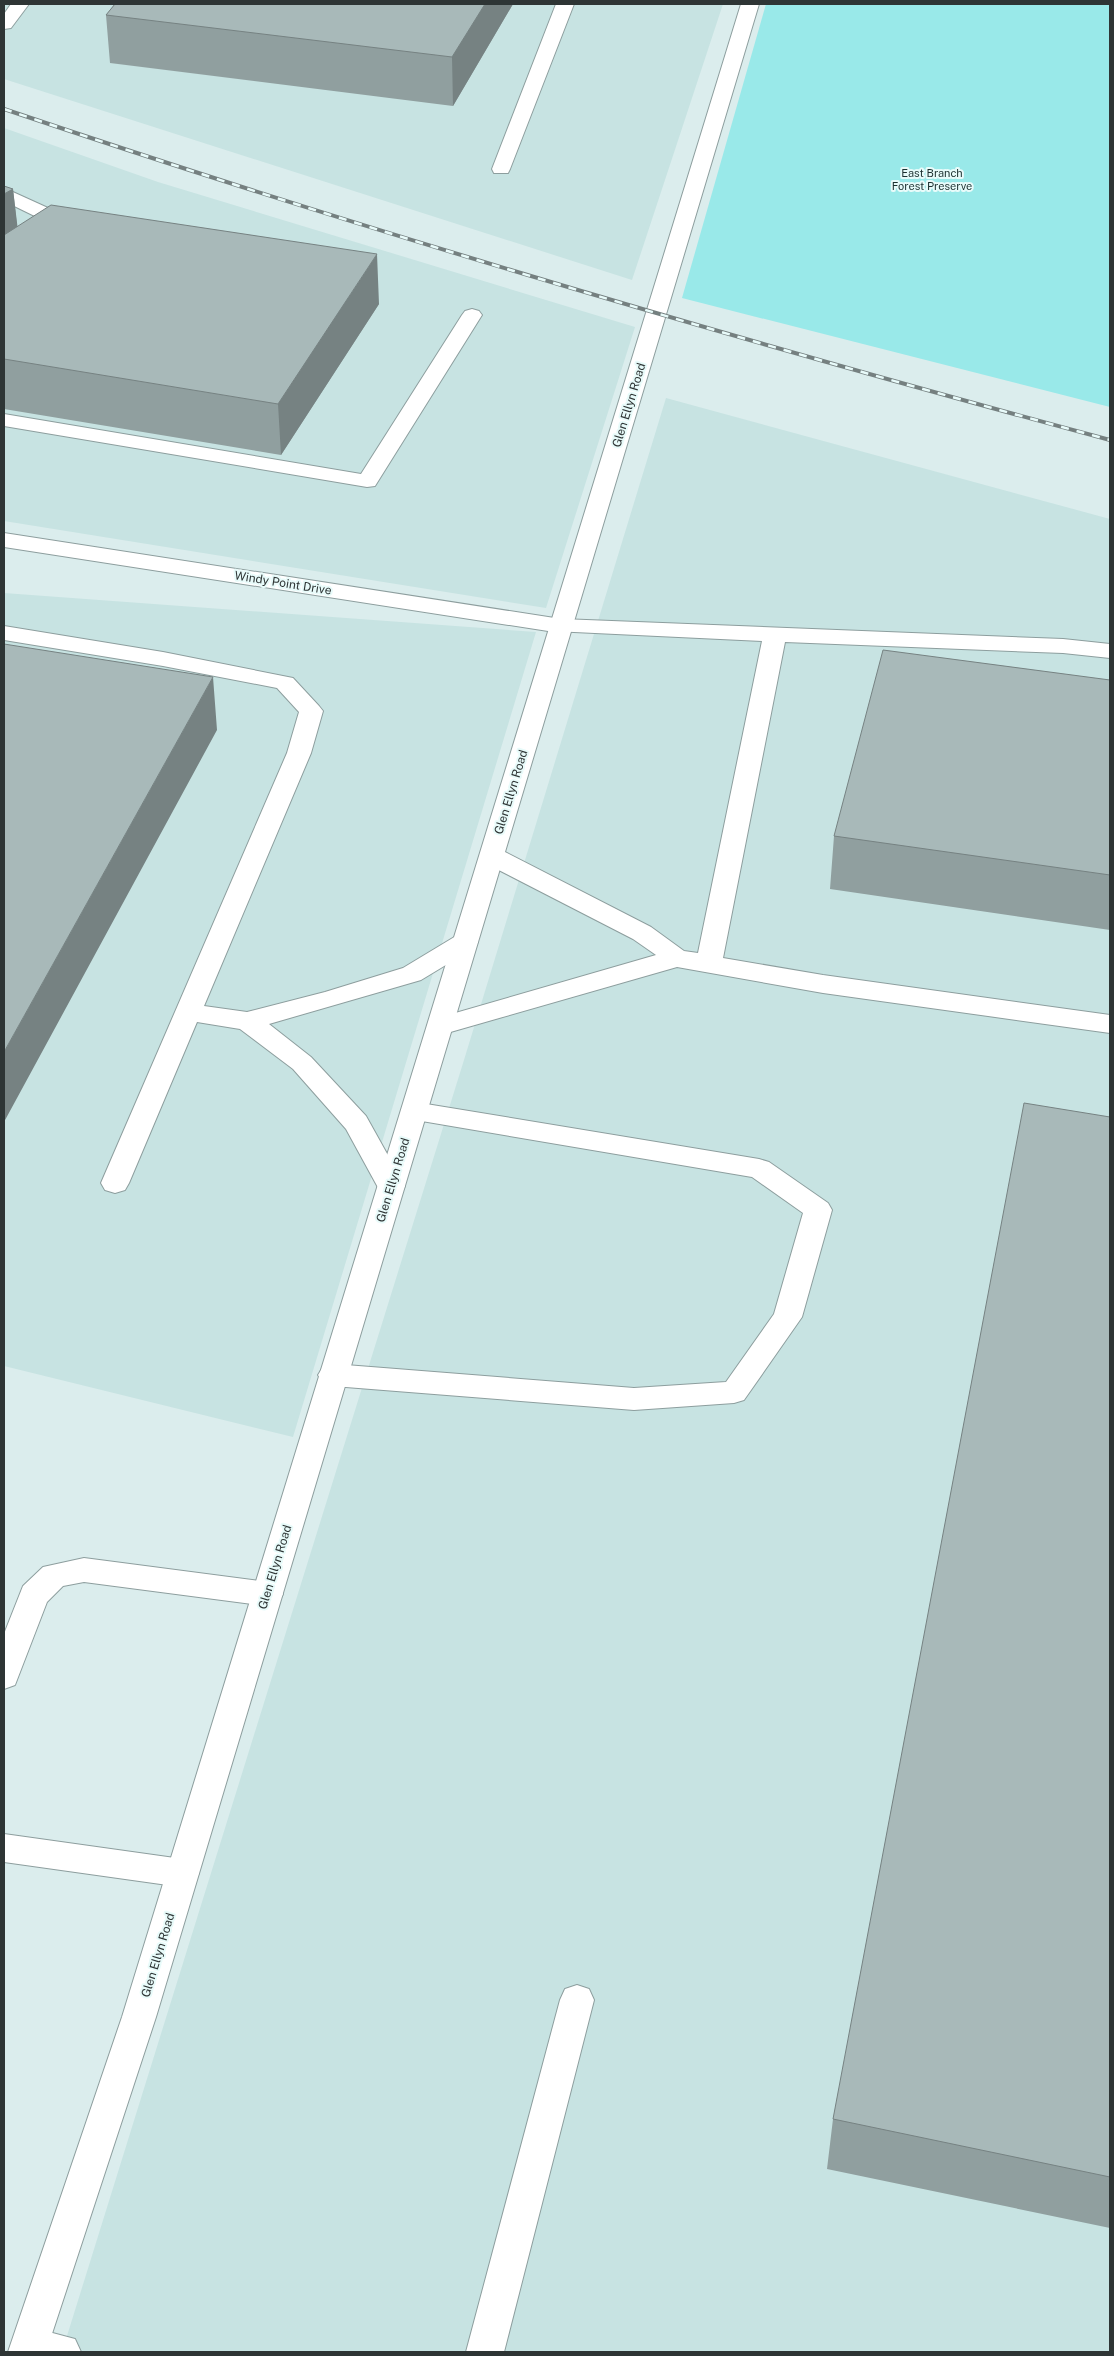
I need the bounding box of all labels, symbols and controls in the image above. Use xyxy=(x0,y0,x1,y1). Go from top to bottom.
park label: East Branch Forest Preserve xyxy=(892,167,972,192)
street label: Glen Ellyn Road xyxy=(610,361,648,449)
street label: Windy Point Drive xyxy=(233,568,333,598)
street label: Glen Ellyn Road xyxy=(492,748,530,836)
street label: Glen Ellyn Road xyxy=(374,1136,412,1224)
street label: Glen Ellyn Road xyxy=(256,1523,294,1611)
street label: Glen Ellyn Road xyxy=(139,1911,177,1999)

